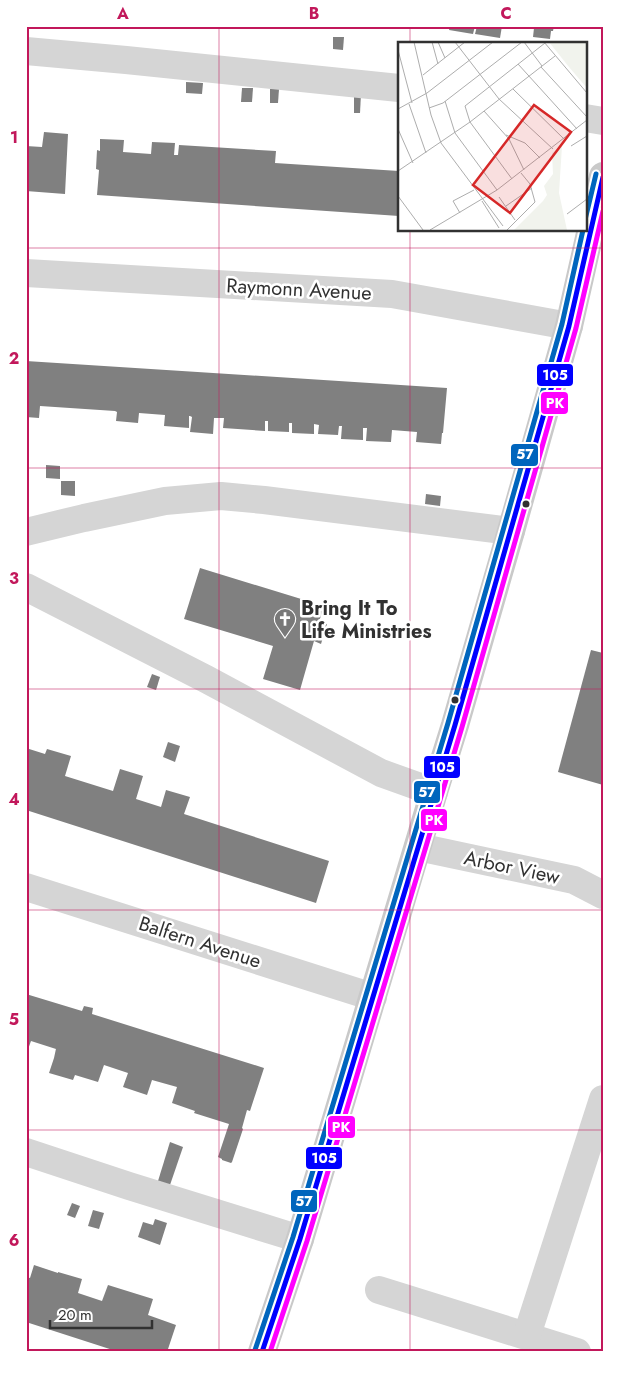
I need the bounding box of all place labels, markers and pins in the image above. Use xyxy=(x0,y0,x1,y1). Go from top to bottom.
unlabelled marker xyxy=(521,499,531,509)
place label: Bring It To Life Ministries xyxy=(301,594,432,646)
church icon: Bring It To Life Ministries xyxy=(273,607,297,638)
unlabelled marker xyxy=(450,695,460,705)

